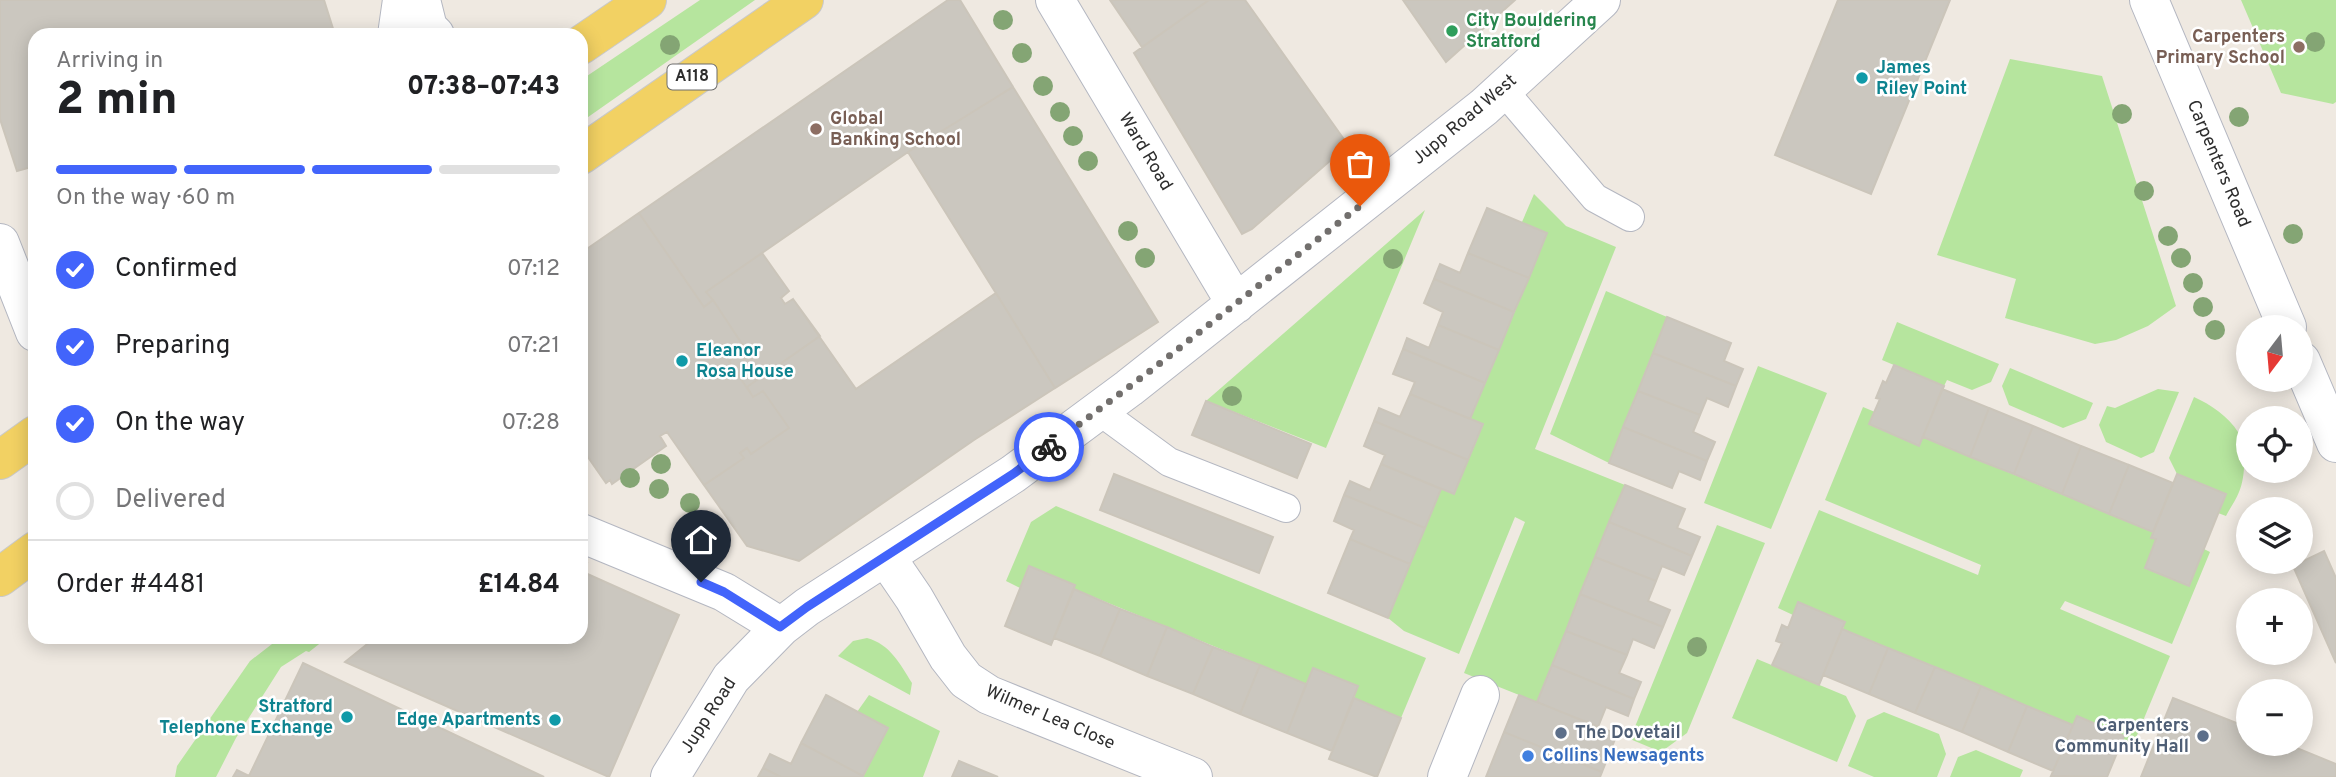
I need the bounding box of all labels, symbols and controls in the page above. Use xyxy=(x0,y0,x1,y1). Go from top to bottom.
place label: City Bouldering Stratford xyxy=(1466,10,1597,54)
marker: City Bouldering Stratford xyxy=(1444,23,1460,39)
place label: Carpenters Primary School xyxy=(2156,26,2285,70)
marker: Carpenters Primary School xyxy=(2291,39,2307,55)
text: Arriving in xyxy=(56,47,163,76)
place label: James Riley Point xyxy=(1876,57,1967,101)
road number: A118 xyxy=(668,64,716,90)
street label: Jupp Road West xyxy=(1408,70,1522,170)
marker: James Riley Point xyxy=(1854,70,1870,86)
text: 07:38–07:43 xyxy=(407,71,560,104)
text: 2 min xyxy=(56,72,178,131)
street label: Carpenters Road xyxy=(2181,97,2255,231)
place label: Global Banking School xyxy=(830,108,961,152)
street label: Ward Road xyxy=(1113,109,1177,195)
marker: Global Banking School xyxy=(808,121,824,137)
pin xyxy=(1330,134,1390,206)
icon: bag xyxy=(1341,145,1379,183)
text: On the way · 60 m xyxy=(56,184,235,213)
icon: check xyxy=(56,251,94,289)
text: Confirmed xyxy=(115,253,238,286)
text: 07:12 xyxy=(507,255,560,284)
north arrow xyxy=(2236,315,2314,392)
map controls xyxy=(2236,315,2313,756)
icon: check xyxy=(56,328,94,366)
text: Preparing xyxy=(115,330,230,363)
text: 07:21 xyxy=(507,332,560,361)
place label: Eleanor Rosa House xyxy=(696,340,794,384)
marker: Eleanor Rosa House xyxy=(674,353,690,369)
icon: check xyxy=(56,405,94,443)
button: locate xyxy=(2236,406,2313,483)
text: On the way xyxy=(115,407,245,440)
text: 07:28 xyxy=(502,409,560,438)
courier xyxy=(1014,412,1084,482)
icon: bike xyxy=(1030,428,1068,466)
text: Delivered xyxy=(115,484,226,517)
button: layers xyxy=(2236,497,2313,574)
pin xyxy=(671,510,731,582)
icon: home xyxy=(682,521,720,559)
text: Order #4481 xyxy=(56,569,205,602)
text: £14.84 xyxy=(478,569,560,602)
button: + xyxy=(2236,588,2313,665)
street label: Jupp Road xyxy=(676,674,742,758)
button: − xyxy=(2236,679,2313,756)
street label: Wilmer Lea Close xyxy=(982,680,1118,756)
place label: Stratford Telephone Exchange xyxy=(159,696,333,740)
marker: Stratford Telephone Exchange xyxy=(339,709,355,725)
place label: Edge Apartments xyxy=(396,709,541,732)
marker: Edge Apartments xyxy=(547,712,563,728)
place label: Carpenters Community Hall xyxy=(2055,715,2189,759)
place label: The Dovetail xyxy=(1575,722,1681,745)
marker: The Dovetail xyxy=(1553,725,1569,741)
marker: Carpenters Community Hall xyxy=(2195,728,2211,744)
place label: Collins Newsagents xyxy=(1542,745,1705,768)
marker: Collins Newsagents xyxy=(1520,748,1536,764)

